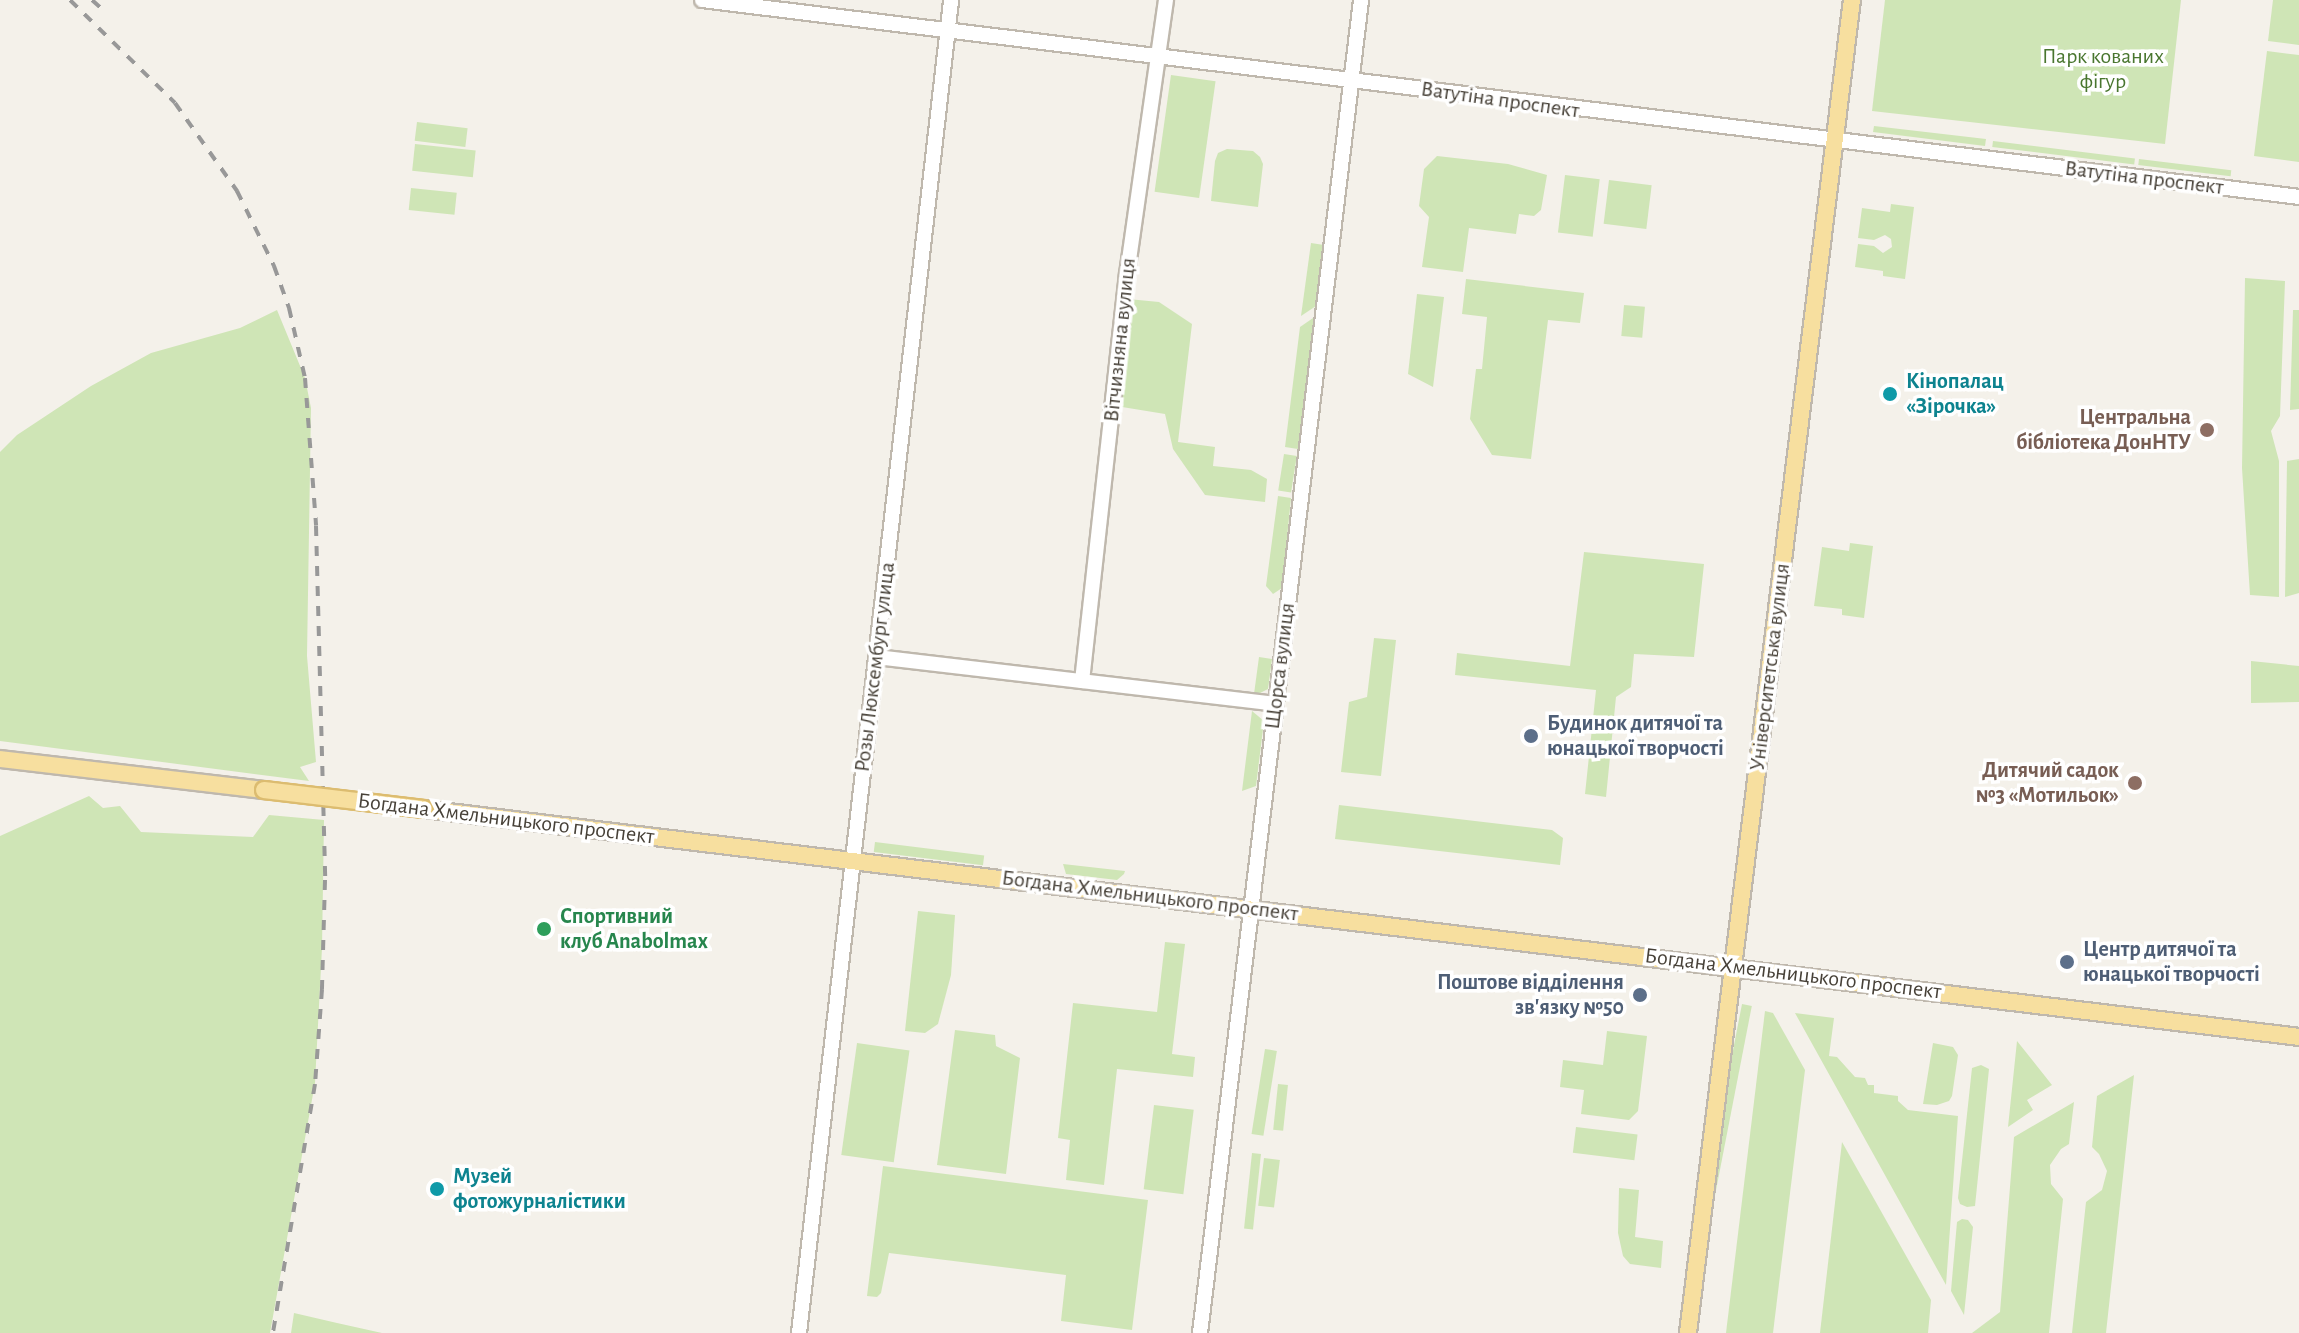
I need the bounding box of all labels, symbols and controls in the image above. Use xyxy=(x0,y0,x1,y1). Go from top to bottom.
park label: Парк кованих фігур xyxy=(2042,43,2164,94)
street label: Ватутіна проспект xyxy=(1419,76,1581,124)
street label: Ватутіна проспект xyxy=(2063,155,2225,201)
street label: Вітчизняна вулиця xyxy=(1098,257,1142,423)
place label: Кінопалац «Зірочка» xyxy=(1906,368,2004,420)
marker: Кінопалац «Зірочка» xyxy=(1881,385,1899,403)
place label: Центральна бібліотека ДонНТУ xyxy=(2016,404,2191,456)
marker: Центральна бібліотека ДонНТУ xyxy=(2198,421,2216,439)
street label: Розы Люксембург улица xyxy=(849,561,901,773)
street label: Університетська вулиця xyxy=(1744,562,1796,772)
street label: Щорса вулиця xyxy=(1259,601,1301,731)
place label: Будинок дитячої та юнацької творчості xyxy=(1547,710,1724,762)
marker: Будинок дитячої та юнацької творчості xyxy=(1522,727,1540,745)
place label: Дитячий садок №3 «Мотильок» xyxy=(1976,757,2119,808)
marker: Дитячий садок №3 «Мотильок» xyxy=(2126,774,2144,792)
street label: Богдана Хмельницького проспект xyxy=(356,788,656,850)
street label: Богдана Хмельницького проспект xyxy=(1000,865,1300,927)
place label: Спортивний клуб Anabolmax xyxy=(560,903,708,954)
marker: Спортивний клуб Anabolmax xyxy=(535,920,553,938)
place label: Центр дитячої та юнацької творчості xyxy=(2083,936,2260,988)
street label: Богдана Хмельницького проспект xyxy=(1643,943,1943,1005)
marker: Центр дитячої та юнацької творчості xyxy=(2058,953,2076,971)
place label: Поштове відділення зв'язку №50 xyxy=(1437,969,1624,1020)
marker: Поштове відділення зв'язку №50 xyxy=(1631,986,1649,1004)
place label: Музей фотожурналістики xyxy=(453,1163,626,1214)
marker: Музей фотожурналістики xyxy=(428,1180,446,1198)

